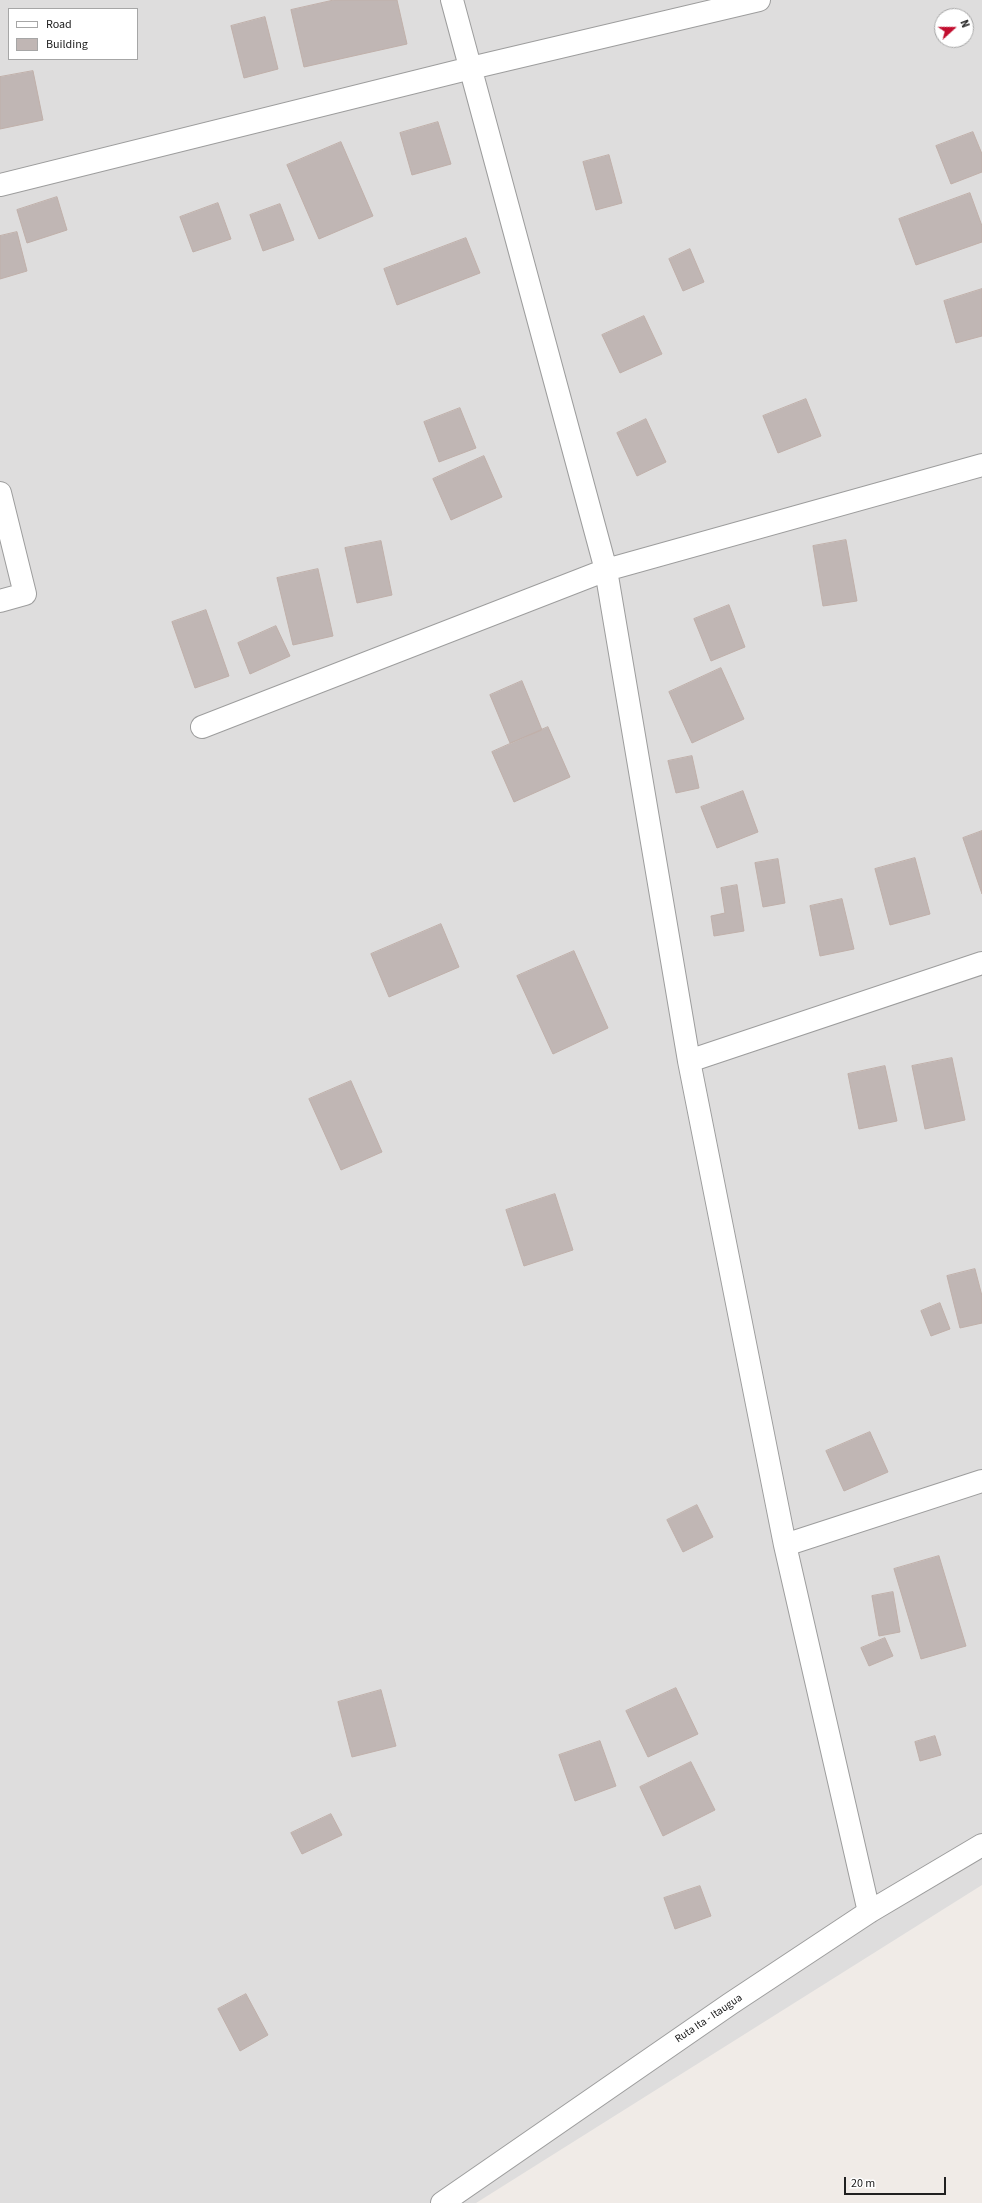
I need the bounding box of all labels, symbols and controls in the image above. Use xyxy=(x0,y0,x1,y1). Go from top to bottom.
legend xyxy=(8,8,138,60)
north arrow xyxy=(934,8,974,48)
text: Road xyxy=(46,16,72,33)
text: N xyxy=(956,18,973,30)
text: Building xyxy=(46,36,88,53)
street label: Ruta Ita - Itaugua xyxy=(673,1992,745,2046)
scale bar xyxy=(846,2169,948,2195)
text: 20 m xyxy=(851,2175,875,2192)

